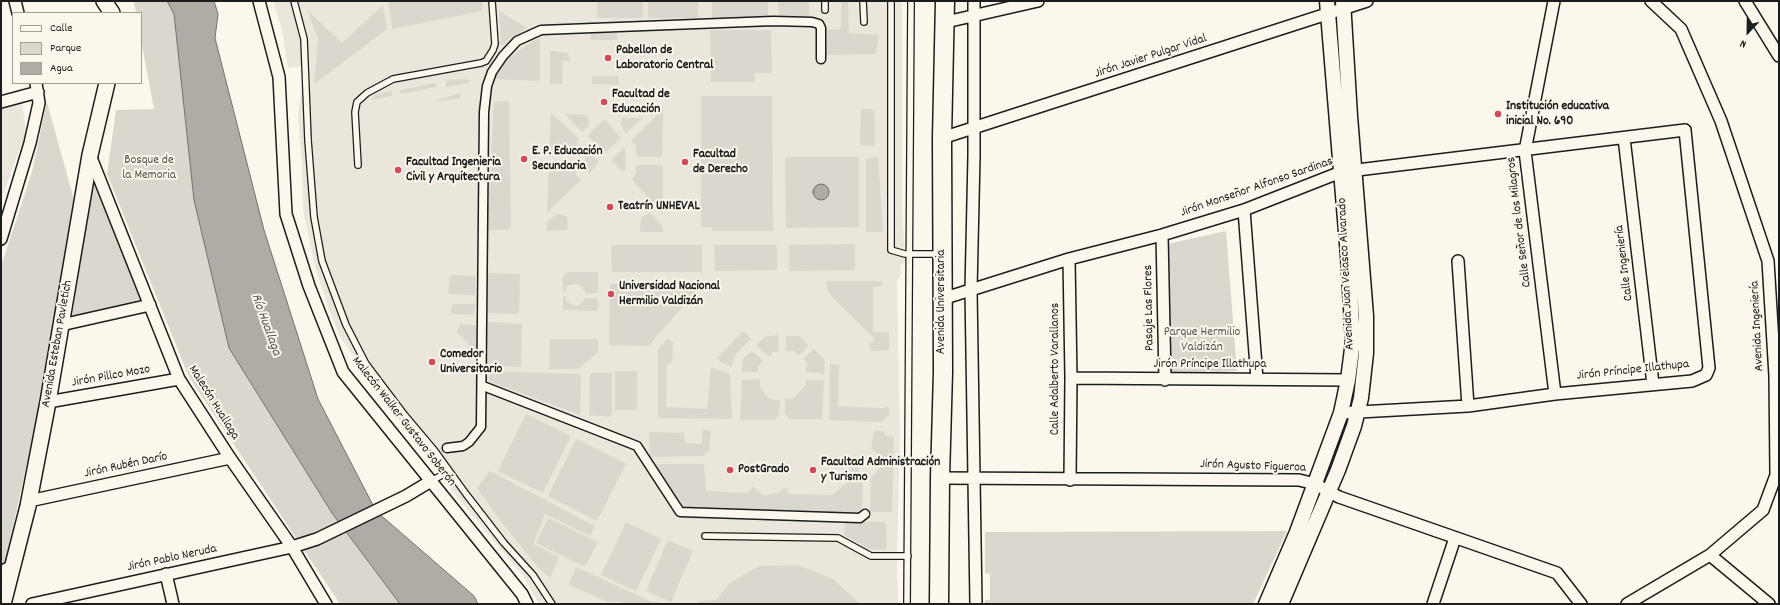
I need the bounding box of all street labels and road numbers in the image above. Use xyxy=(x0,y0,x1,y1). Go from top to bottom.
street label: Jirón Javier Pulgar Vidal xyxy=(1093,32,1209,82)
street label: Jirón Monseñor Alfonso Sardinas xyxy=(1179,155,1335,221)
street label: Calle Señor de los Milagros xyxy=(1504,156,1536,288)
street label: Avenida Juan Velasco Alvarado xyxy=(1335,198,1359,350)
street label: Calle Ingeniería xyxy=(1613,224,1637,302)
street label: Avenida Universitaria xyxy=(934,250,950,354)
street label: Pasaje Las Flores xyxy=(1141,265,1159,351)
street label: Avenida Esteban Pavletich xyxy=(39,279,77,409)
street label: Avenida Ingeniería xyxy=(1748,280,1768,372)
street label: Calle Adalberto Varallanos xyxy=(1048,303,1064,435)
street label: Malecón Walker Gustavo Soberón xyxy=(348,354,458,490)
street label: Jirón Príncipe Illathupa xyxy=(1154,357,1266,373)
street label: Jirón Príncipe Illathupa xyxy=(1576,357,1690,385)
street label: Jirón Pillco Mozo xyxy=(71,362,151,392)
street label: Malecón Huallaga xyxy=(184,363,242,443)
street label: Jirón Rubén Darío xyxy=(83,450,169,482)
street label: Jirón Agusto Figueroa xyxy=(1200,457,1306,477)
street label: Jirón Pablo Neruda xyxy=(126,542,218,576)

